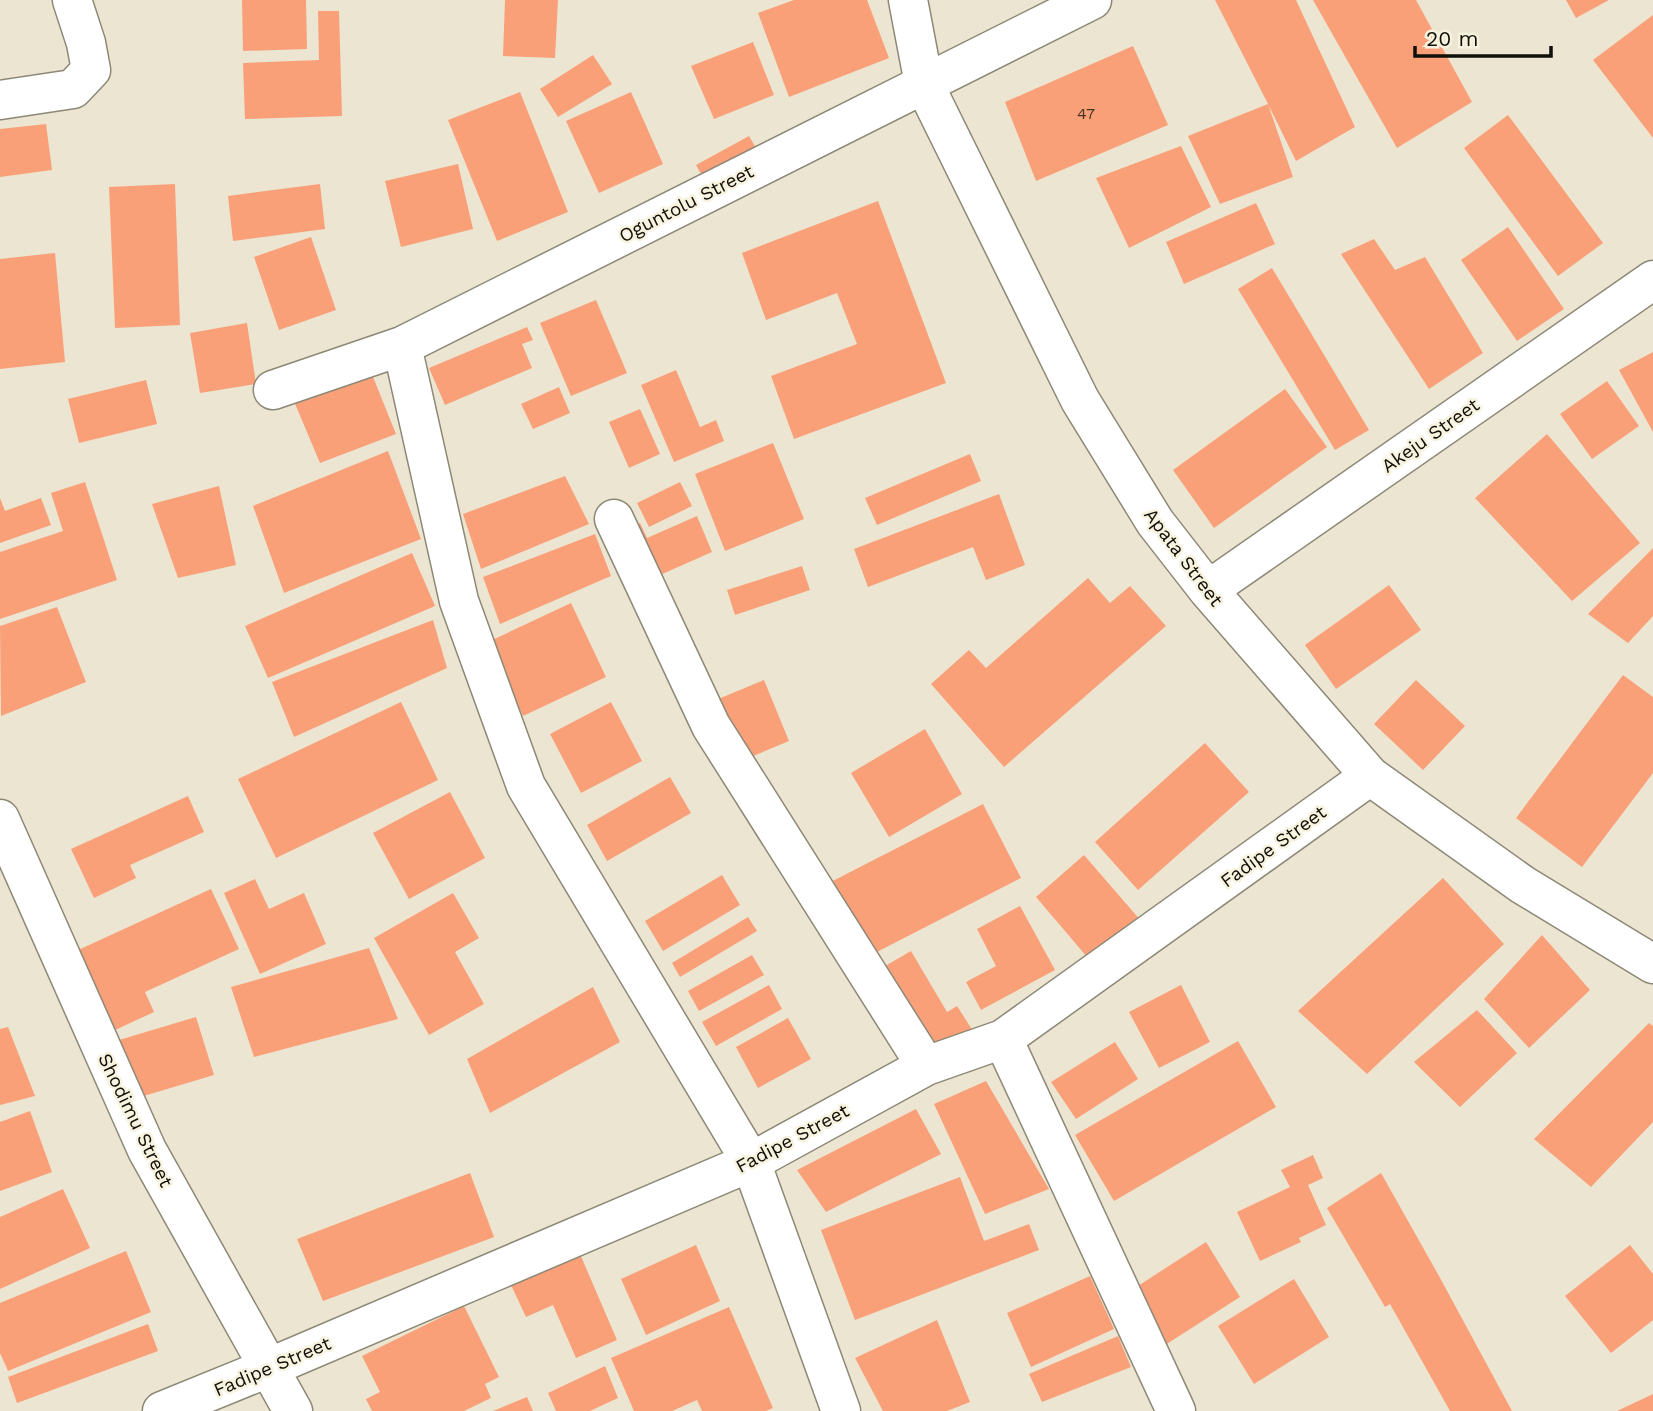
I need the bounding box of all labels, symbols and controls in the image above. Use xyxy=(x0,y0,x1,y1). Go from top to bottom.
scale bar xyxy=(1415,14,1552,58)
text: 20 m xyxy=(1426,26,1478,51)
house number: 47 xyxy=(1077,104,1095,123)
street label: Oguntolu Street xyxy=(615,160,758,247)
street label: Akeju Street xyxy=(1377,393,1484,478)
street label: Apata Street xyxy=(1139,504,1228,611)
street label: Fadipe Street xyxy=(1216,800,1331,892)
street label: Shodimu Street xyxy=(93,1050,178,1191)
street label: Fadipe Street xyxy=(732,1099,853,1178)
street label: Fadipe Street xyxy=(210,1331,334,1401)

